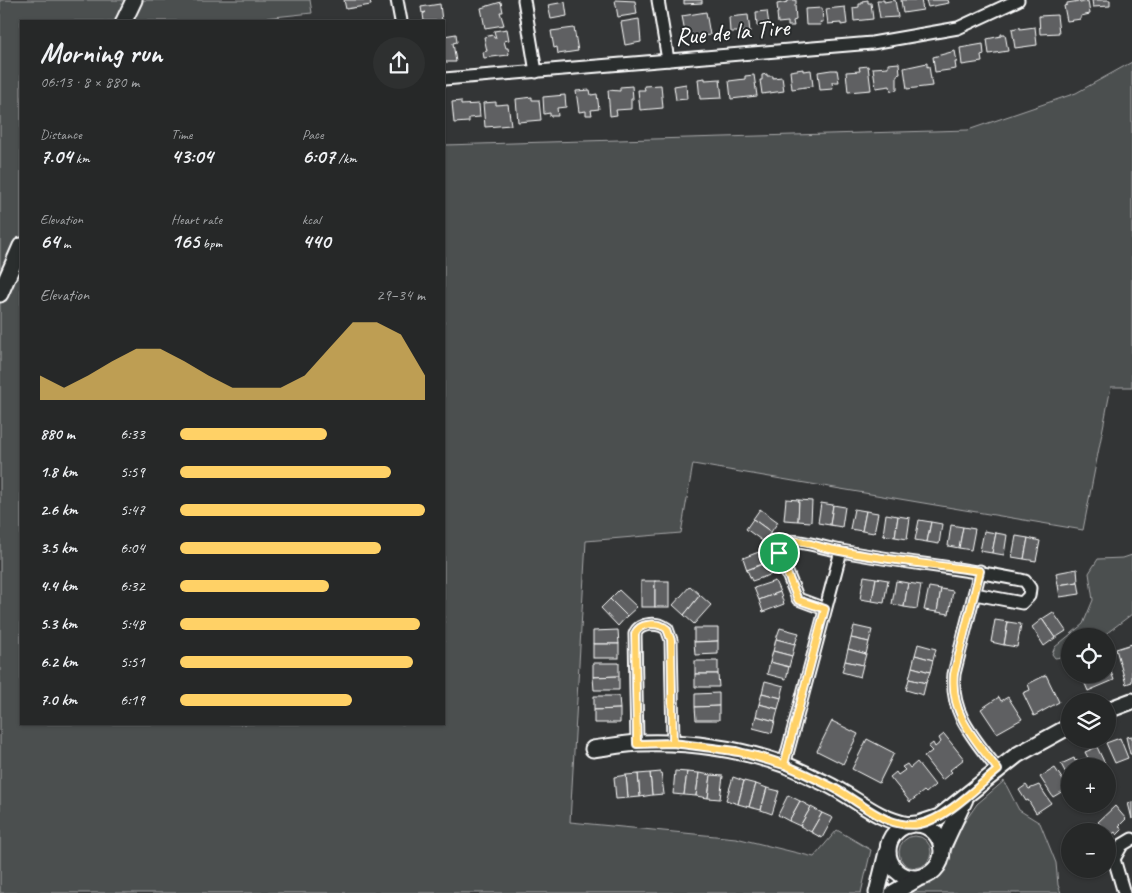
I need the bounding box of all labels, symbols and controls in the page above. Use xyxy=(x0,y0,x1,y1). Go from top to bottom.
street label: Rue de la Tire xyxy=(674,11,792,53)
text: Morning run xyxy=(40,35,162,70)
button: share xyxy=(373,37,425,89)
text: 06:13 · 8 × 880 m xyxy=(40,72,139,92)
text: Distance xyxy=(40,126,82,143)
text: Time xyxy=(171,126,192,143)
text: Pace xyxy=(302,126,324,143)
text: 7.04 xyxy=(40,143,72,169)
text: 43:04 xyxy=(171,143,213,169)
text: 6:07 xyxy=(302,143,335,169)
text: km xyxy=(72,150,90,167)
text: /km xyxy=(335,150,357,167)
text: Elevation xyxy=(40,211,83,228)
text: Heart rate xyxy=(171,211,222,228)
text: kcal xyxy=(302,211,321,228)
text: 64 xyxy=(40,228,59,254)
text: 165 xyxy=(171,228,199,254)
text: 440 xyxy=(302,228,330,254)
text: m xyxy=(59,235,71,252)
text: bpm xyxy=(199,235,222,252)
text: Elevation xyxy=(40,285,89,305)
text: 29–34 m xyxy=(376,285,425,305)
text: 880 m xyxy=(40,424,75,444)
text: 6:33 xyxy=(120,424,145,444)
text: 1.8 km xyxy=(40,462,77,482)
text: 5:59 xyxy=(120,462,145,482)
text: 2.6 km xyxy=(40,500,78,520)
text: 5:47 xyxy=(120,500,145,520)
pin xyxy=(758,532,800,574)
text: 3.5 km xyxy=(40,538,77,558)
text: 6:04 xyxy=(120,538,145,558)
icon: arrive xyxy=(765,539,793,567)
text: 4.4 km xyxy=(40,576,77,596)
text: 6:32 xyxy=(120,576,145,596)
text: 5.3 km xyxy=(40,614,77,634)
text: 5:48 xyxy=(120,614,145,634)
map controls xyxy=(1061,628,1116,878)
button: locate xyxy=(1061,628,1116,683)
text: 6.2 km xyxy=(40,652,78,672)
text: 5:51 xyxy=(120,652,145,672)
text: 7.0 km xyxy=(40,690,77,710)
text: 6:19 xyxy=(120,690,145,710)
button: layers xyxy=(1061,693,1116,748)
button: + xyxy=(1061,758,1116,813)
button: − xyxy=(1061,823,1116,878)

